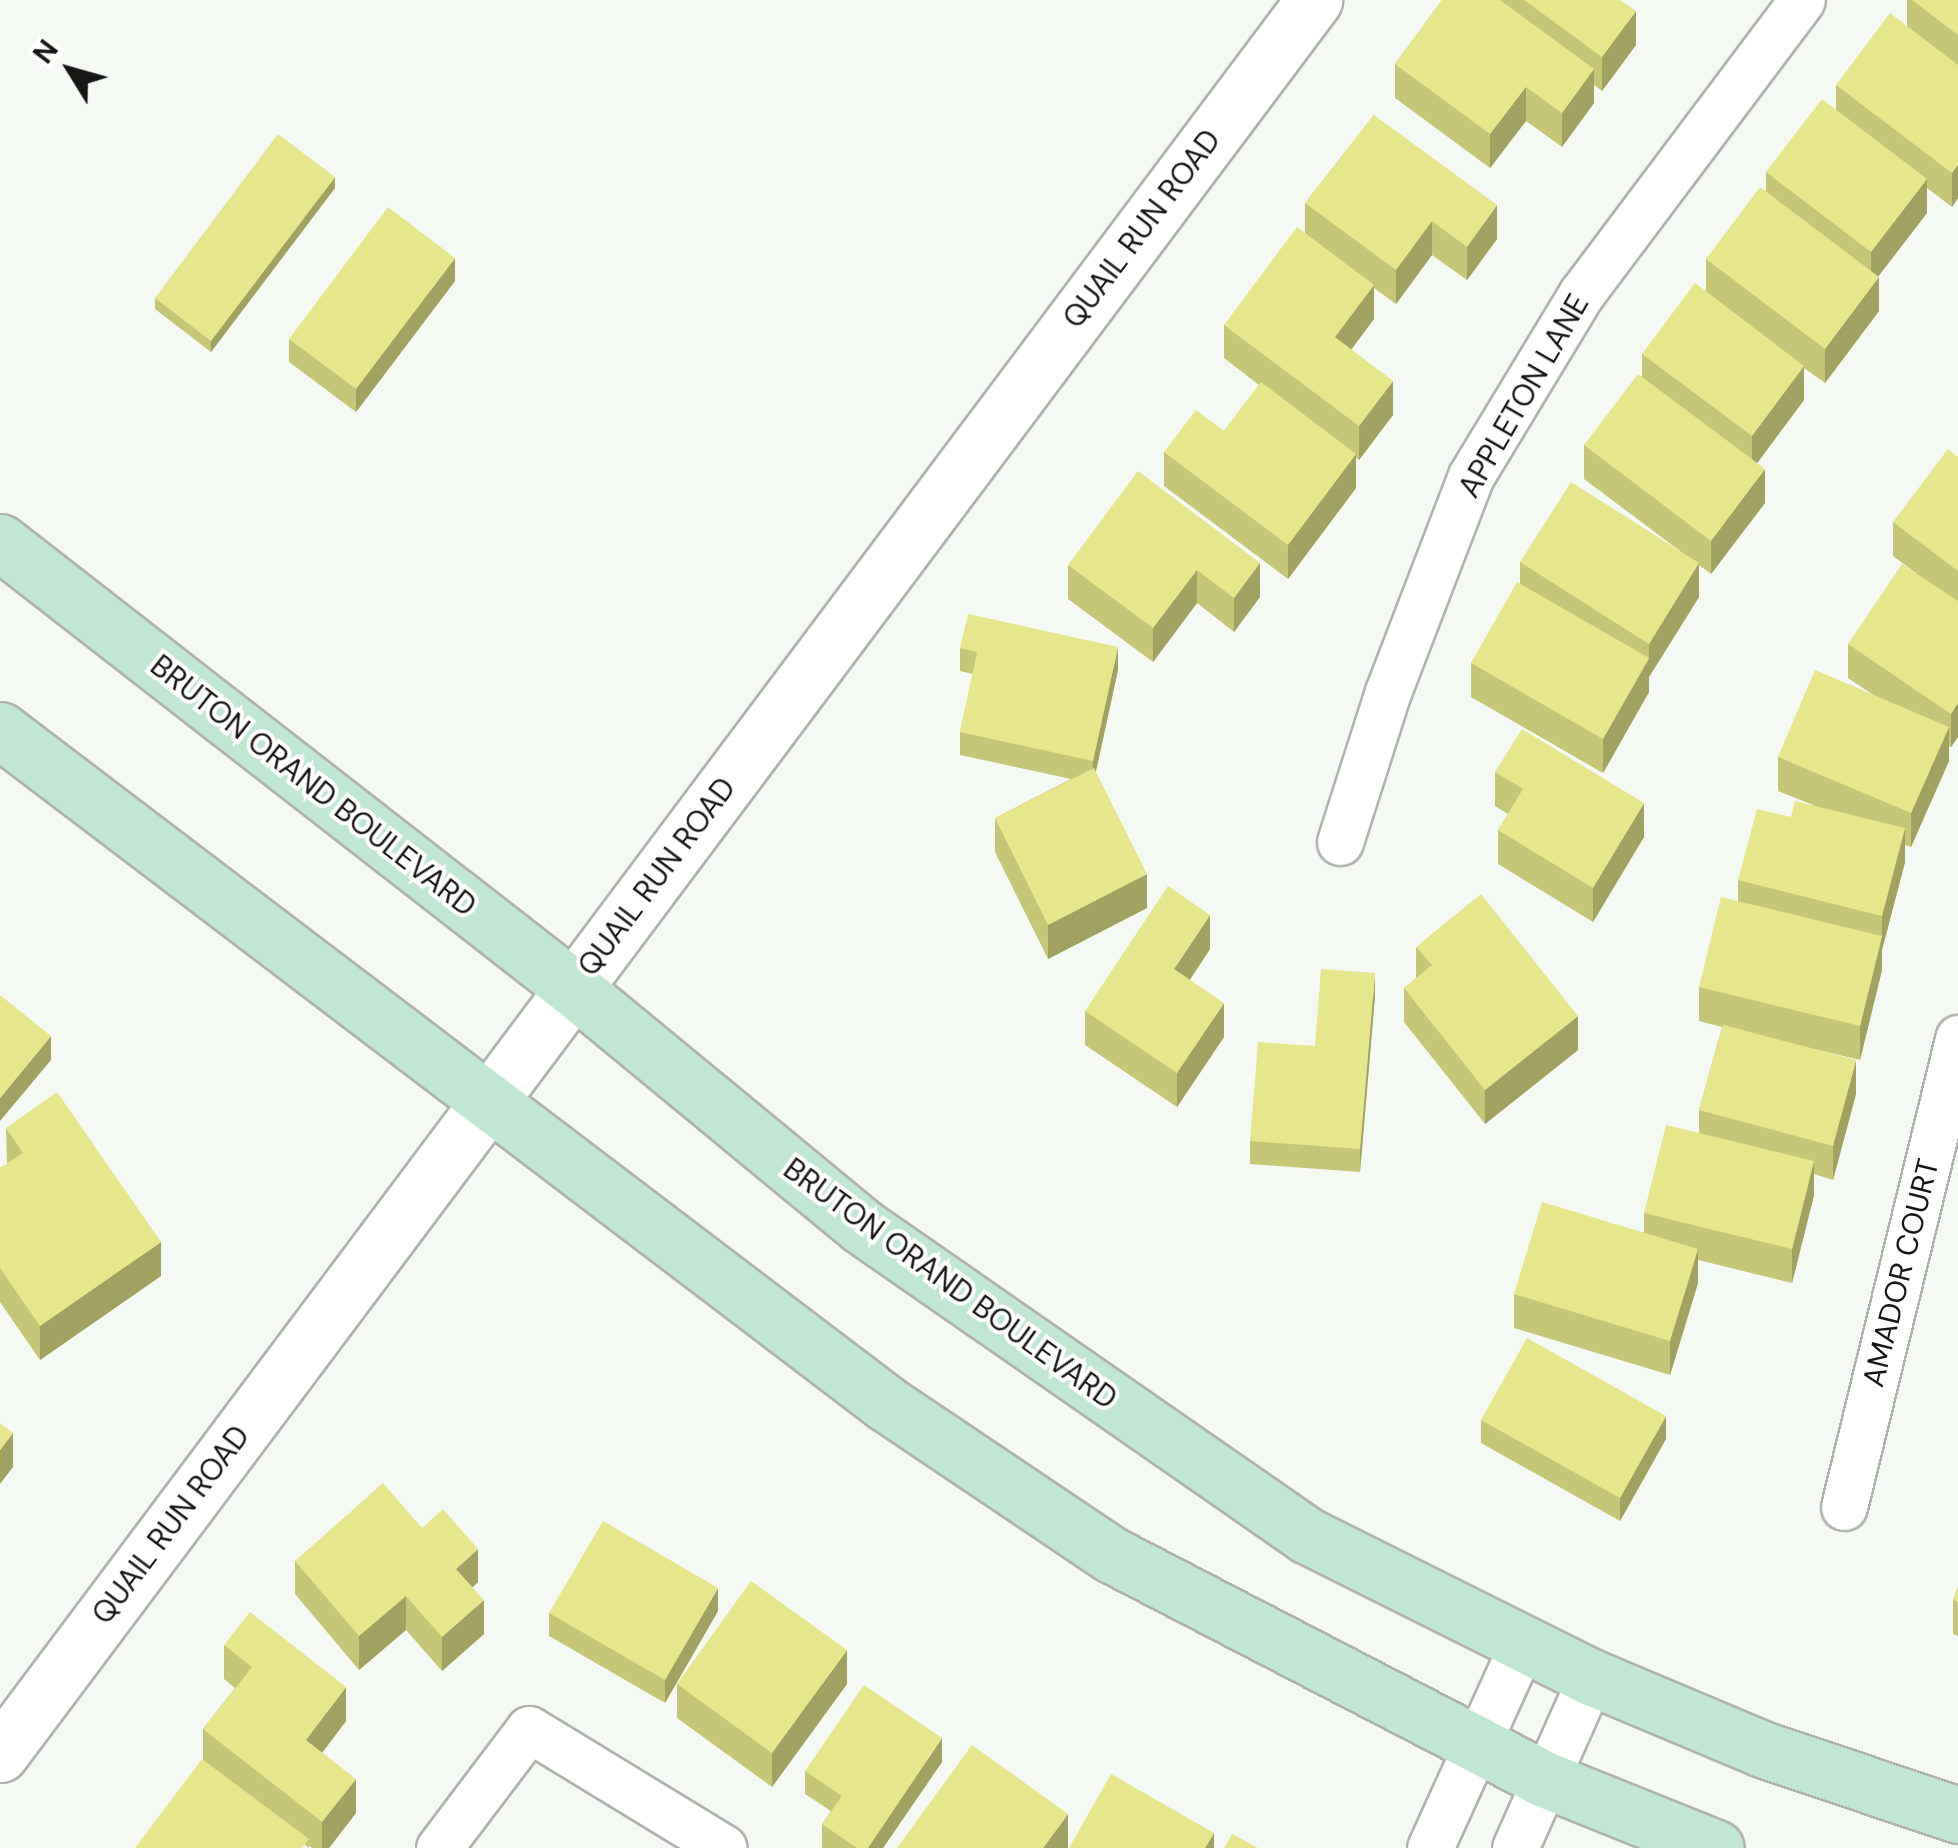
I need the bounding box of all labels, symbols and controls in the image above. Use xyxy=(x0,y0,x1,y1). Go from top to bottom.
north arrow xyxy=(20,20,120,120)
text: N xyxy=(25,32,67,71)
street label: QUAIL RUN ROAD xyxy=(1056,123,1228,335)
street label: APPLETON LANE xyxy=(1451,288,1597,504)
street label: BRUTON ORAND BOULEVARD xyxy=(143,648,483,924)
street label: QUAIL RUN ROAD xyxy=(571,771,743,983)
street label: BRUTON ORAND BOULEVARD xyxy=(776,1151,1124,1417)
street label: AMADOR COURT xyxy=(1855,1155,1947,1391)
street label: QUAIL RUN ROAD xyxy=(85,1419,257,1631)

